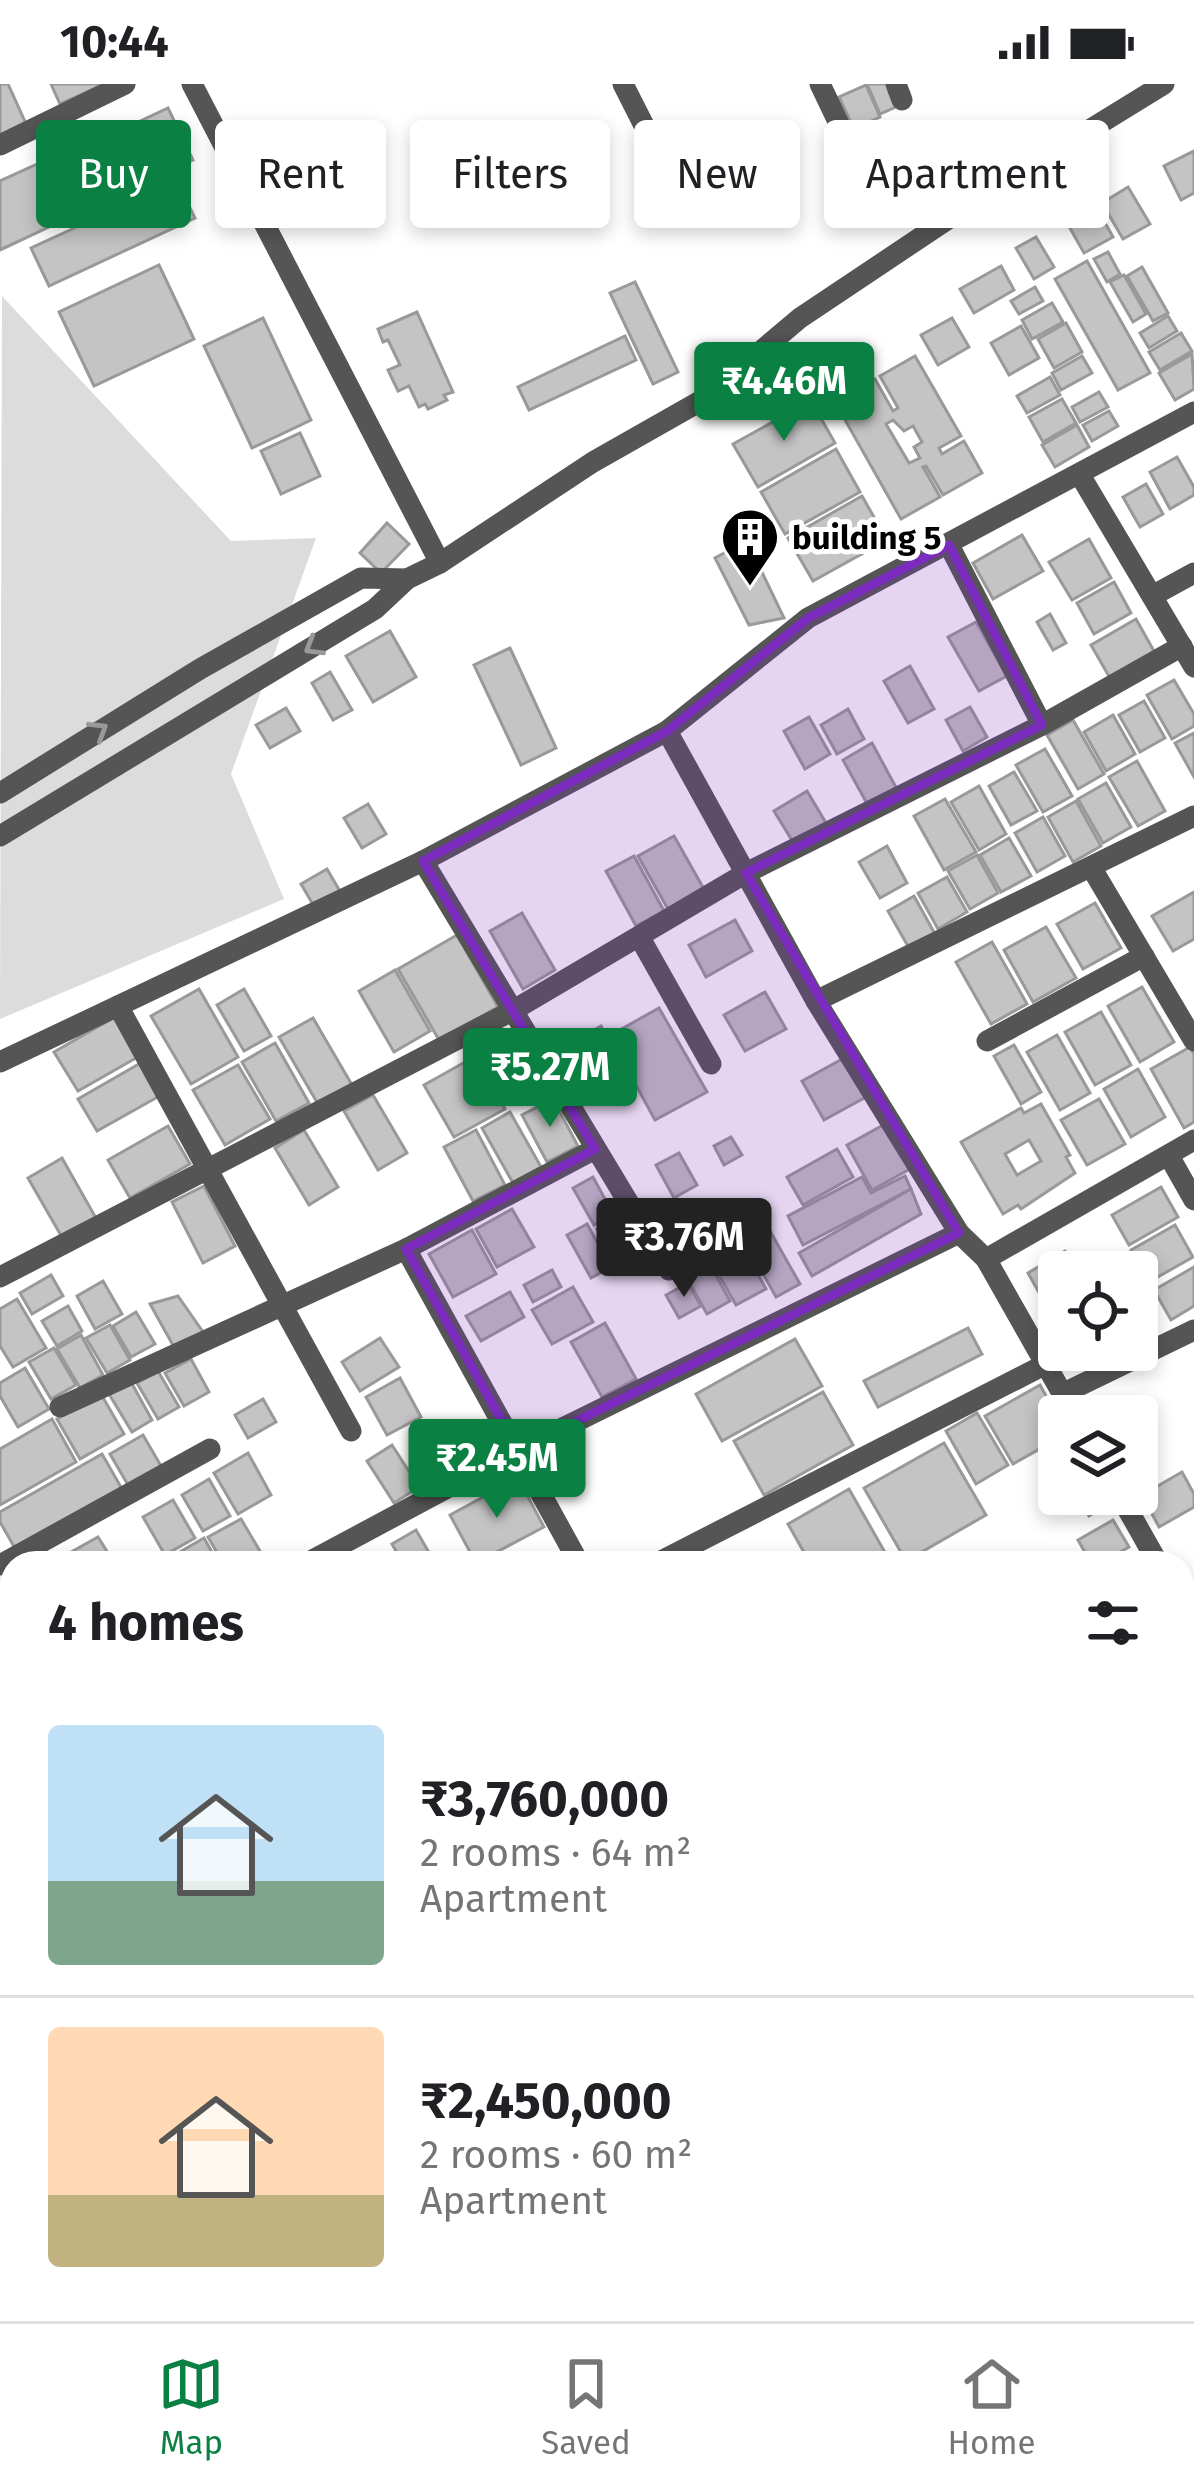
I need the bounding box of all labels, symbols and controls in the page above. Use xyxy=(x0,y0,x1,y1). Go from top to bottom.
text: 10:44 xyxy=(60,15,169,69)
chip: Buy xyxy=(36,120,191,228)
chip: Rent xyxy=(215,120,386,228)
chip: Filters xyxy=(410,120,610,228)
chip: New xyxy=(634,120,800,228)
chip: Apartment xyxy=(824,120,1109,228)
pin: ₹4.46M xyxy=(686,342,882,444)
text: ₹4.46M xyxy=(721,358,847,404)
building icon: building 5 xyxy=(719,506,781,588)
place label: building 5 xyxy=(792,518,941,558)
one-way arrow xyxy=(304,633,326,655)
one-way arrow xyxy=(85,722,107,744)
pin: ₹5.27M xyxy=(452,1028,648,1130)
text: ₹5.27M xyxy=(490,1044,610,1090)
pin: ₹3.76M xyxy=(586,1198,782,1300)
text: ₹3.76M xyxy=(624,1214,744,1260)
map controls xyxy=(1038,1251,1158,1515)
button: locate xyxy=(1038,1251,1158,1371)
button: layers xyxy=(1038,1395,1158,1515)
pin: ₹2.45M xyxy=(399,1419,595,1521)
text: ₹2.45M xyxy=(435,1435,559,1481)
icon: filters xyxy=(1080,1590,1146,1656)
text: 4 homes xyxy=(48,1592,244,1654)
text: ₹3,760,000 xyxy=(420,1768,669,1830)
icon: home xyxy=(144,1773,288,1917)
text: 2 rooms · 64 m² xyxy=(420,1830,691,1876)
text: Apartment xyxy=(420,1876,607,1922)
text: ₹2,450,000 xyxy=(420,2070,672,2132)
icon: home xyxy=(144,2075,288,2219)
text: 2 rooms · 60 m² xyxy=(420,2132,692,2178)
text: Apartment xyxy=(420,2178,607,2224)
tab: Map xyxy=(158,2351,224,2463)
tab: Saved xyxy=(541,2351,631,2463)
tab: Home xyxy=(948,2351,1036,2463)

